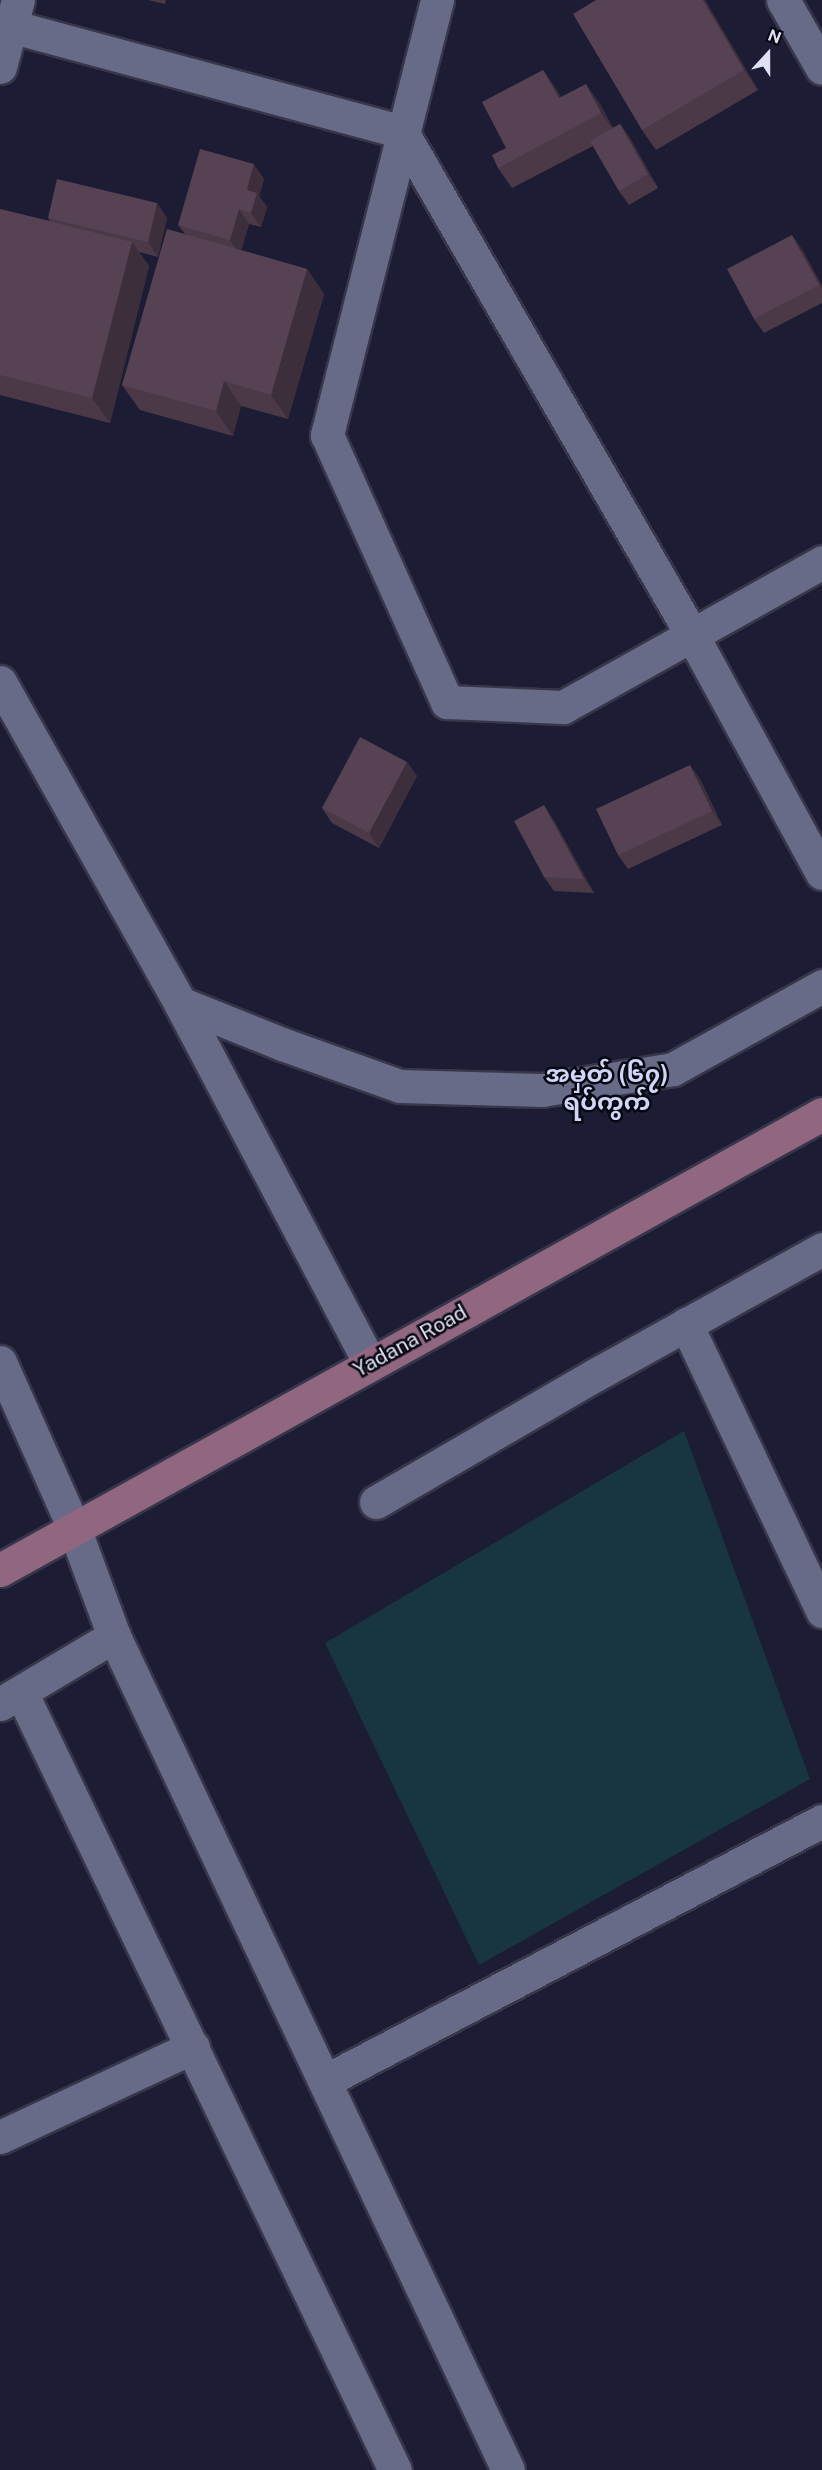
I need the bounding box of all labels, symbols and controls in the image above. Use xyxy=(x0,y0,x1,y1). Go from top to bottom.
north arrow xyxy=(738,24,798,84)
text: N xyxy=(765,26,784,48)
district label: အမှတ် (၆၇) ရပ်ကွက် xyxy=(545,1060,669,1116)
street label: Yadana Road xyxy=(349,1300,471,1382)

